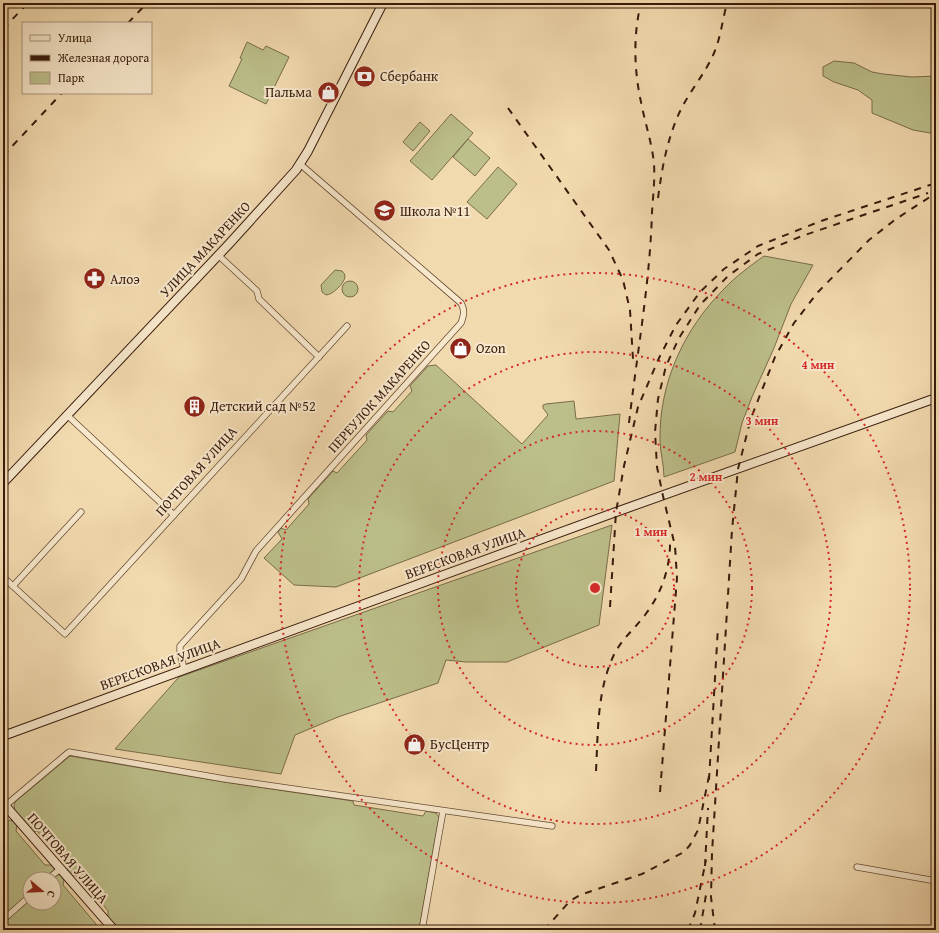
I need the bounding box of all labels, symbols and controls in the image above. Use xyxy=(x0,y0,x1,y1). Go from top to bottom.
legend xyxy=(22,22,152,94)
text: Улица xyxy=(58,29,92,46)
text: Железная дорога xyxy=(57,49,149,66)
bank icon: Сбербанк xyxy=(352,63,378,89)
place label: Сбербанк xyxy=(380,66,439,86)
text: Парк xyxy=(58,69,85,86)
shop icon: Пальма xyxy=(315,79,341,105)
place label: Пальма xyxy=(265,82,312,102)
street label: УЛИЦА МАКАРЕНКО xyxy=(155,196,255,302)
school or university icon: Школа №11 xyxy=(372,198,398,224)
place label: Школа №11 xyxy=(400,201,470,221)
pharmacy icon: Алоэ xyxy=(81,266,107,292)
place label: Алоэ xyxy=(110,269,140,289)
street label: ПЕРЕУЛОК МАКАРЕНКО xyxy=(323,335,435,457)
shop icon: Ozon xyxy=(447,335,473,361)
place label: Ozon xyxy=(476,338,506,358)
text: 4 мин xyxy=(802,356,835,373)
building icon: Детский сад №52 xyxy=(181,393,207,419)
place label: Детский сад №52 xyxy=(209,396,316,416)
text: 3 мин xyxy=(746,412,779,429)
street label: ПОЧТОВАЯ УЛИЦА xyxy=(150,421,242,520)
text: 2 мин xyxy=(690,468,723,485)
street label: ВЕРЕСКОВАЯ УЛИЦА xyxy=(402,522,528,584)
text: 1 мин xyxy=(635,523,668,540)
centre of rings xyxy=(588,581,602,595)
street label: ВЕРЕСКОВАЯ УЛИЦА xyxy=(97,633,223,695)
shop icon: БусЦентр xyxy=(402,731,428,757)
place label: БусЦентр xyxy=(430,734,490,754)
street label: ПОЧТОВАЯ УЛИЦА xyxy=(23,808,113,908)
north arrow xyxy=(22,871,62,911)
text: С xyxy=(43,889,60,900)

